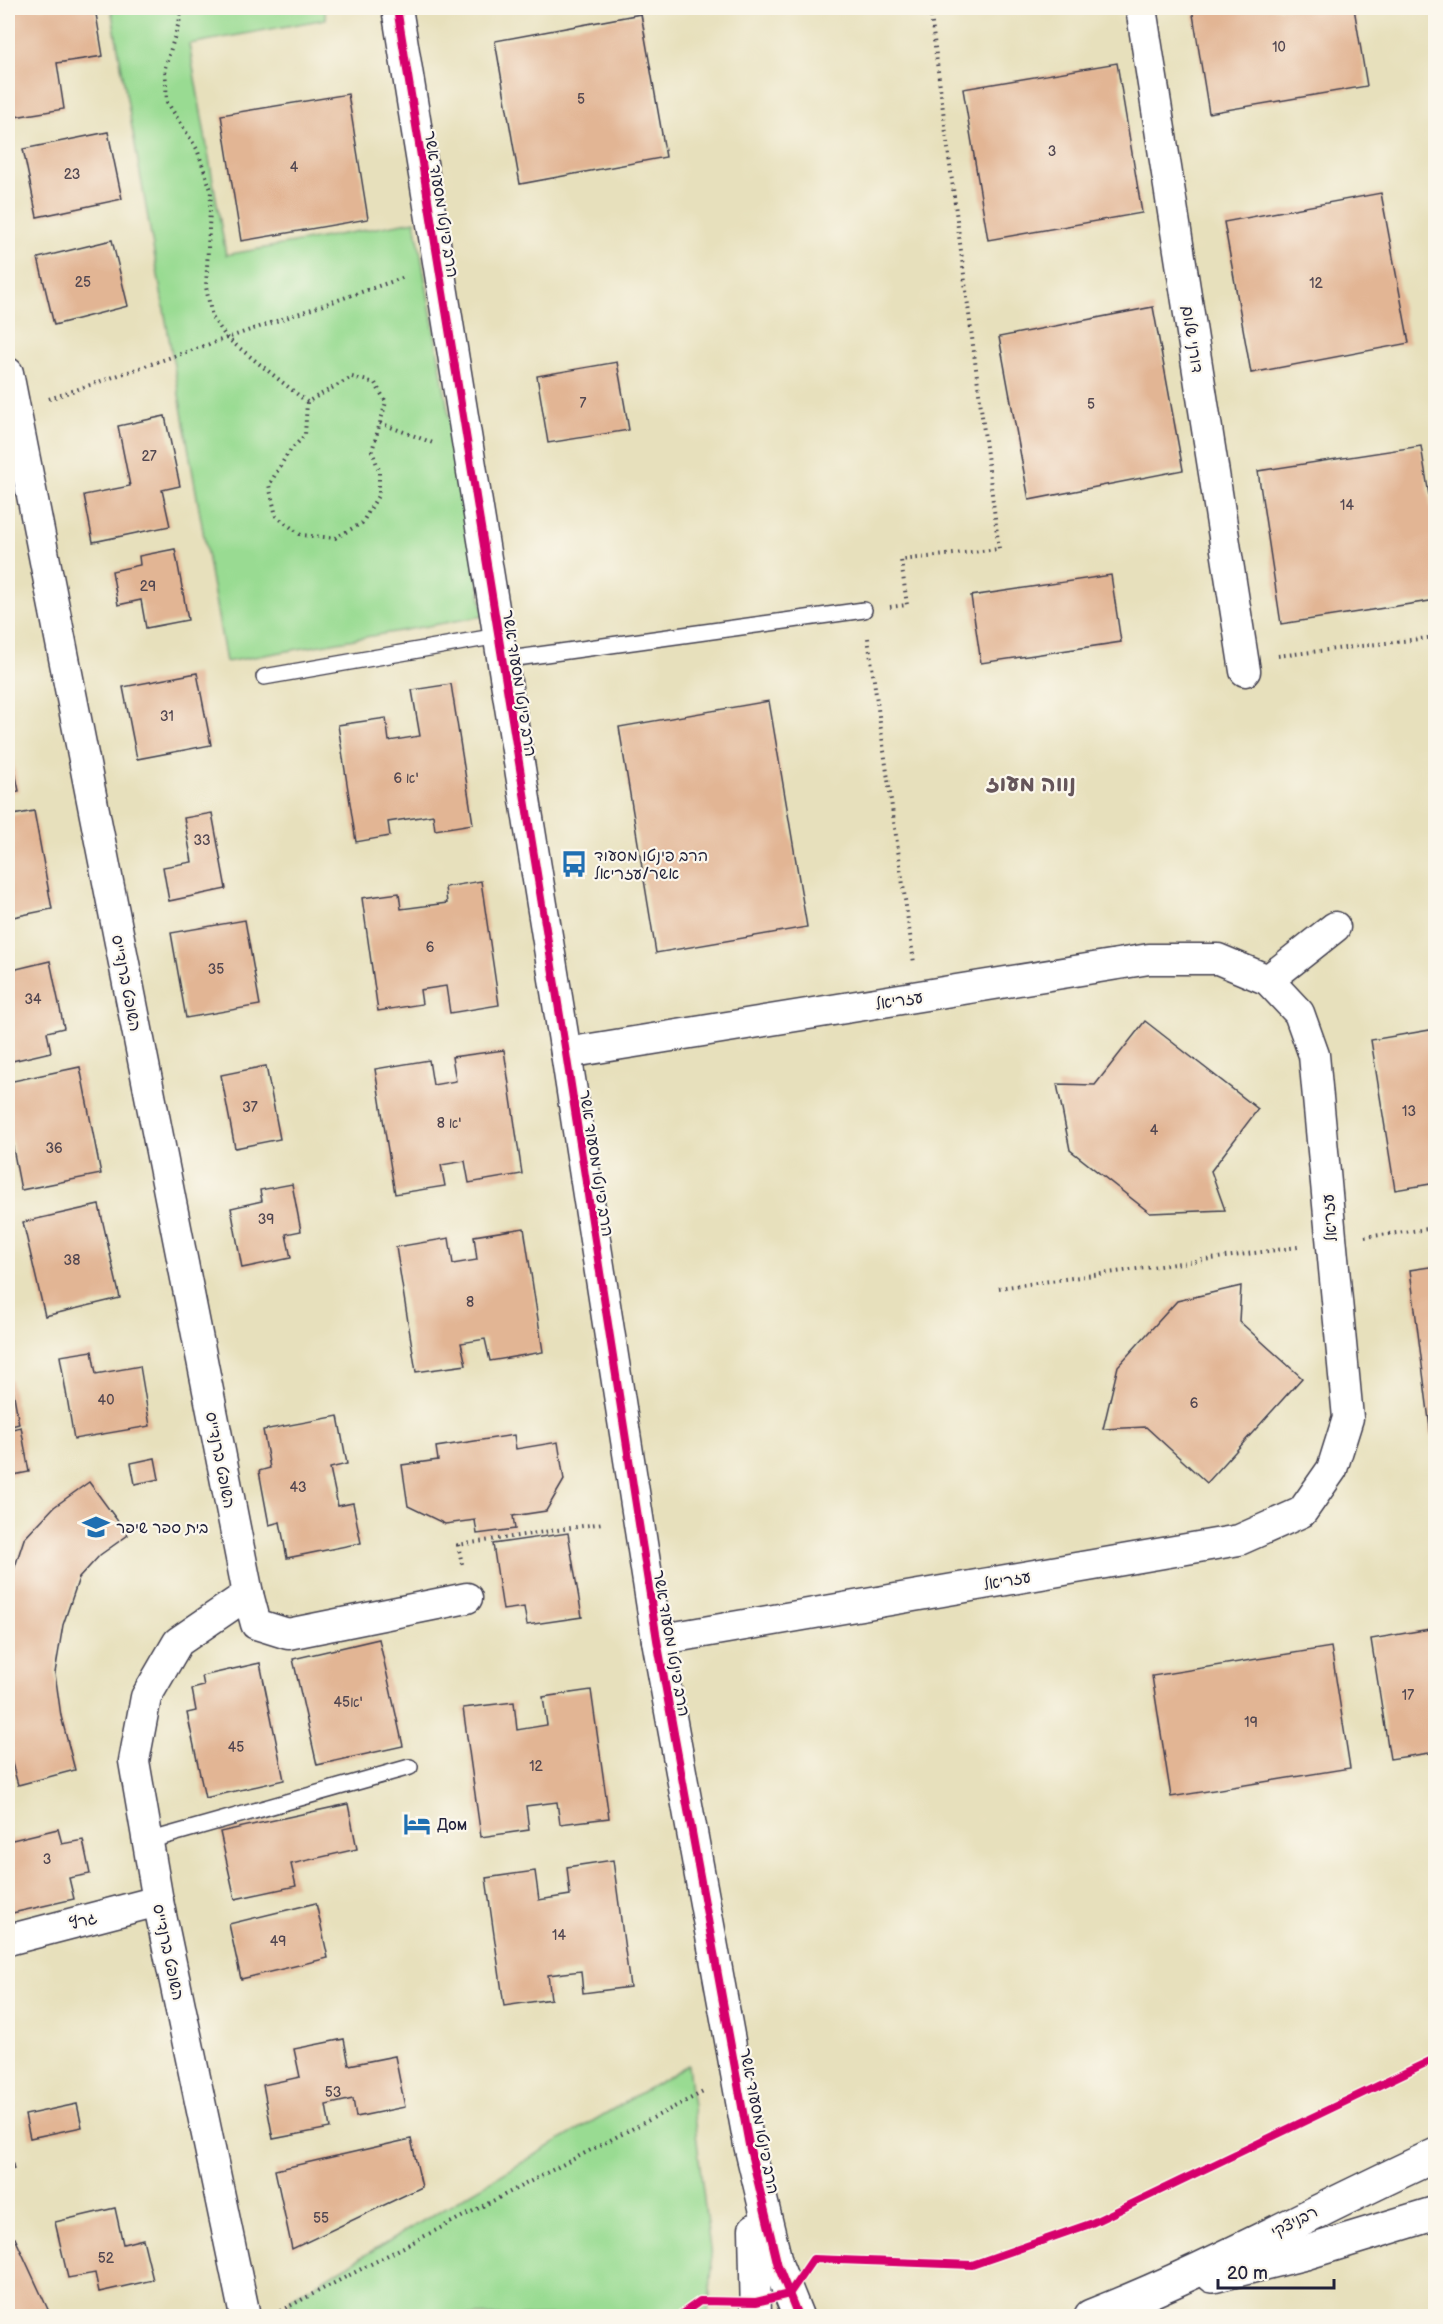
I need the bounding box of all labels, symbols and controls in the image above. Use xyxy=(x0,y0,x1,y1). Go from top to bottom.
house number: 10 xyxy=(1272,39,1286,56)
house number: 5 xyxy=(577,91,585,108)
street label: הרב פינטו מסעוד אשר xyxy=(420,129,462,279)
house number: 3 xyxy=(1048,143,1056,160)
house number: 4 xyxy=(290,159,299,176)
house number: 23 xyxy=(64,166,80,183)
house number: 25 xyxy=(75,274,91,291)
house number: 12 xyxy=(1309,275,1324,292)
street label: דורני שלום xyxy=(1177,304,1206,374)
house number: 7 xyxy=(580,395,587,412)
house number: 5 xyxy=(1087,396,1095,413)
house number: 27 xyxy=(141,448,157,465)
house number: 14 xyxy=(1340,497,1354,514)
house number: 29 xyxy=(140,578,156,595)
street label: הרב פינטו מסעוד אשר xyxy=(498,608,540,758)
house number: 31 xyxy=(160,708,174,725)
house number: 6 א' xyxy=(393,770,419,787)
district label: נווה מעוז xyxy=(986,771,1076,798)
house number: 33 xyxy=(193,832,211,849)
place label: הרב פינטו מסעוד אשר/עזריאל xyxy=(594,847,708,884)
bus stop icon: הרב פינטו מסעוד אשר/עזריאל xyxy=(559,849,589,879)
street label: השופט ברנדייס xyxy=(107,933,144,1033)
house number: 6 xyxy=(426,939,435,956)
house number: 35 xyxy=(208,961,224,978)
street label: עזריאל xyxy=(874,988,924,1015)
house number: 34 xyxy=(24,991,42,1008)
street label: הרב פינטו מסעוד אשר xyxy=(575,1088,617,1238)
house number: 37 xyxy=(242,1099,258,1116)
house number: 13 xyxy=(1402,1103,1416,1120)
house number: 8 א' xyxy=(437,1115,461,1132)
house number: 4 xyxy=(1150,1122,1159,1139)
house number: 36 xyxy=(45,1140,63,1157)
street label: עזריאל xyxy=(1319,1193,1342,1243)
house number: 39 xyxy=(258,1211,274,1228)
house number: 38 xyxy=(64,1252,80,1269)
house number: 8 xyxy=(466,1294,474,1311)
house number: 40 xyxy=(98,1392,114,1409)
house number: 6 xyxy=(1190,1395,1199,1412)
street label: השופט ברנדייס xyxy=(201,1410,238,1510)
house number: 43 xyxy=(289,1479,307,1496)
school or university icon: בית ספר שיפר xyxy=(81,1512,111,1542)
place label: בית ספר שיפר xyxy=(116,1519,208,1538)
street label: עזריאל xyxy=(982,1568,1033,1595)
street label: הרב פינטו מסעוד אשר xyxy=(648,1569,693,1718)
house number: 17 xyxy=(1402,1687,1414,1704)
house number: 45א' xyxy=(333,1694,363,1711)
house number: 19 xyxy=(1244,1714,1258,1731)
house number: 45 xyxy=(228,1739,244,1756)
house number: 12 xyxy=(529,1758,544,1775)
hotel icon: Дом xyxy=(402,1809,432,1839)
place label: Дом xyxy=(437,1816,467,1835)
house number: 3 xyxy=(43,1851,51,1868)
street label: השופט ברנדייס xyxy=(148,1902,187,2002)
street label: גרץ xyxy=(67,1909,100,1934)
house number: 14 xyxy=(552,1927,566,1944)
house number: 49 xyxy=(270,1933,286,1950)
street label: הרב פינטו מסעוד אשר xyxy=(735,2047,782,2196)
house number: 53 xyxy=(325,2084,341,2101)
street label: רבניצקי xyxy=(1268,2203,1321,2242)
house number: 55 xyxy=(313,2210,329,2227)
house number: 52 xyxy=(98,2250,115,2267)
scale bar xyxy=(1218,2252,1334,2290)
text: 20 m xyxy=(1227,2263,1268,2284)

